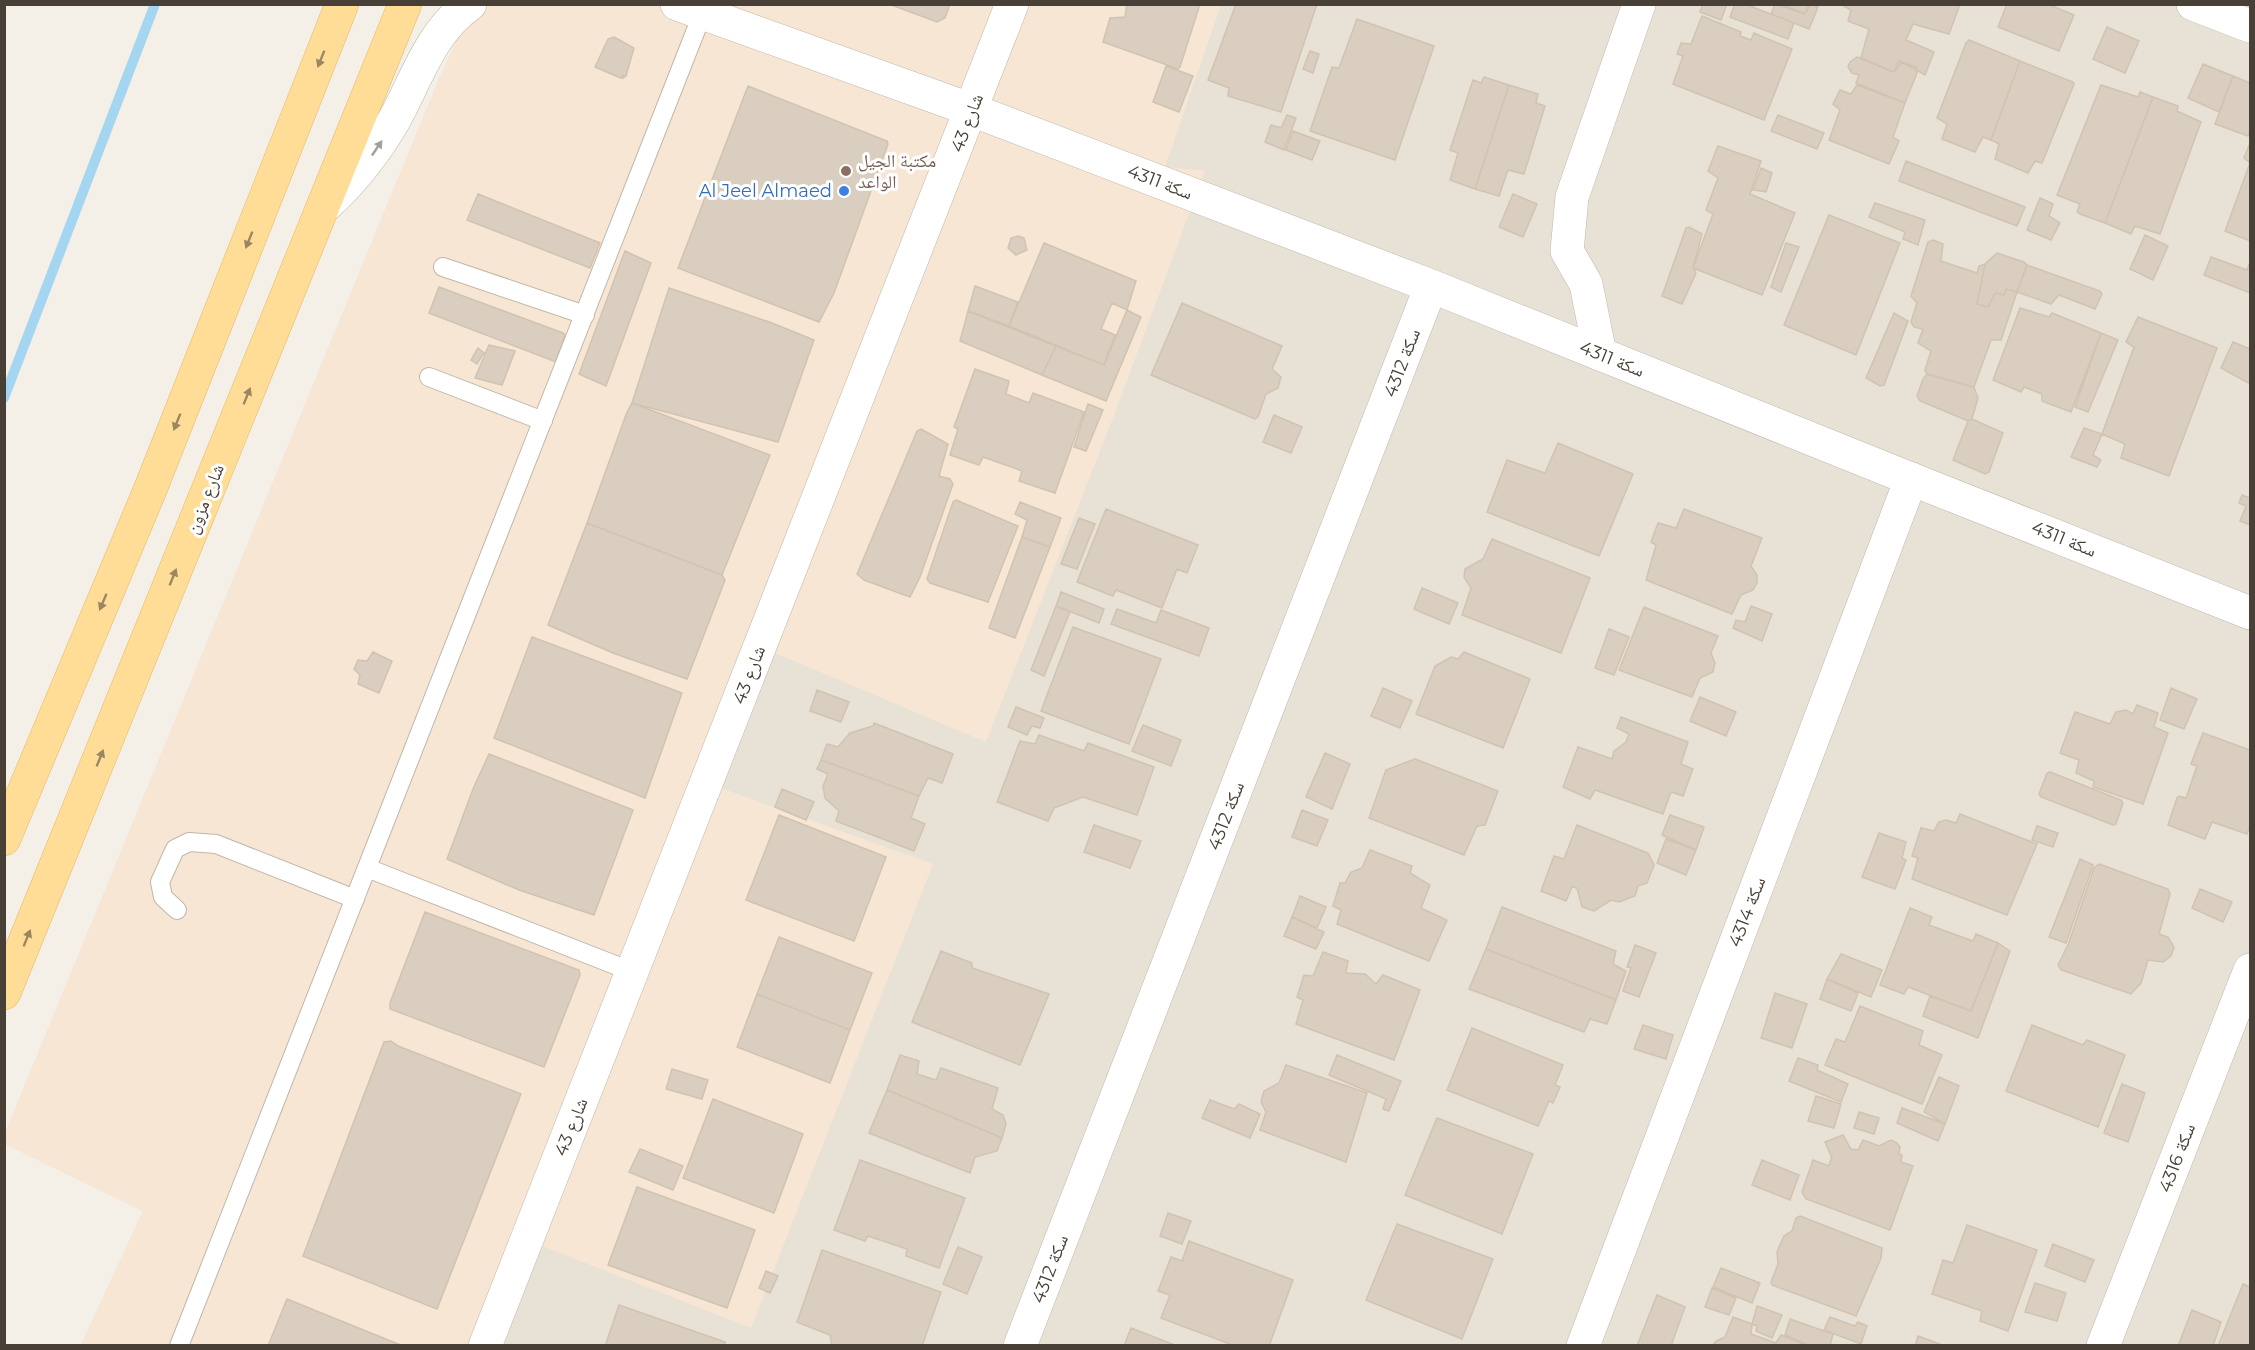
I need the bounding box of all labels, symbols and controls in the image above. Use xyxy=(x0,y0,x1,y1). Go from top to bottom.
one-way arrow xyxy=(315,50,325,68)
street label: شارع 43 xyxy=(946,91,988,155)
one-way arrow xyxy=(371,140,383,156)
place label: مكتبة الجيل الواعد xyxy=(858,150,936,193)
street label: سكة 4311 xyxy=(1124,160,1196,204)
marker: مكتبة الجيل الواعد xyxy=(839,164,853,178)
place label: Al Jeel Almaed xyxy=(699,180,832,202)
marker: Al Jeel Almaed xyxy=(837,184,851,198)
one-way arrow xyxy=(244,232,254,250)
street label: سكة 4312 xyxy=(1379,326,1425,400)
street label: سكة 4311 xyxy=(1576,336,1648,382)
one-way arrow xyxy=(242,387,252,405)
one-way arrow xyxy=(172,413,182,431)
street label: شارع مزون xyxy=(181,461,229,537)
street label: سكة 4311 xyxy=(2028,516,2100,562)
one-way arrow xyxy=(169,568,178,586)
one-way arrow xyxy=(98,593,108,611)
street label: شارع 43 xyxy=(728,643,770,707)
one-way arrow xyxy=(95,748,105,766)
street label: سكة 4312 xyxy=(1203,779,1249,853)
street label: سكة 4314 xyxy=(1724,874,1770,950)
one-way arrow xyxy=(22,929,32,947)
street label: شارع 43 xyxy=(549,1095,593,1159)
street label: سكة 4316 xyxy=(2154,1120,2200,1196)
street label: سكة 4312 xyxy=(1027,1232,1073,1306)

